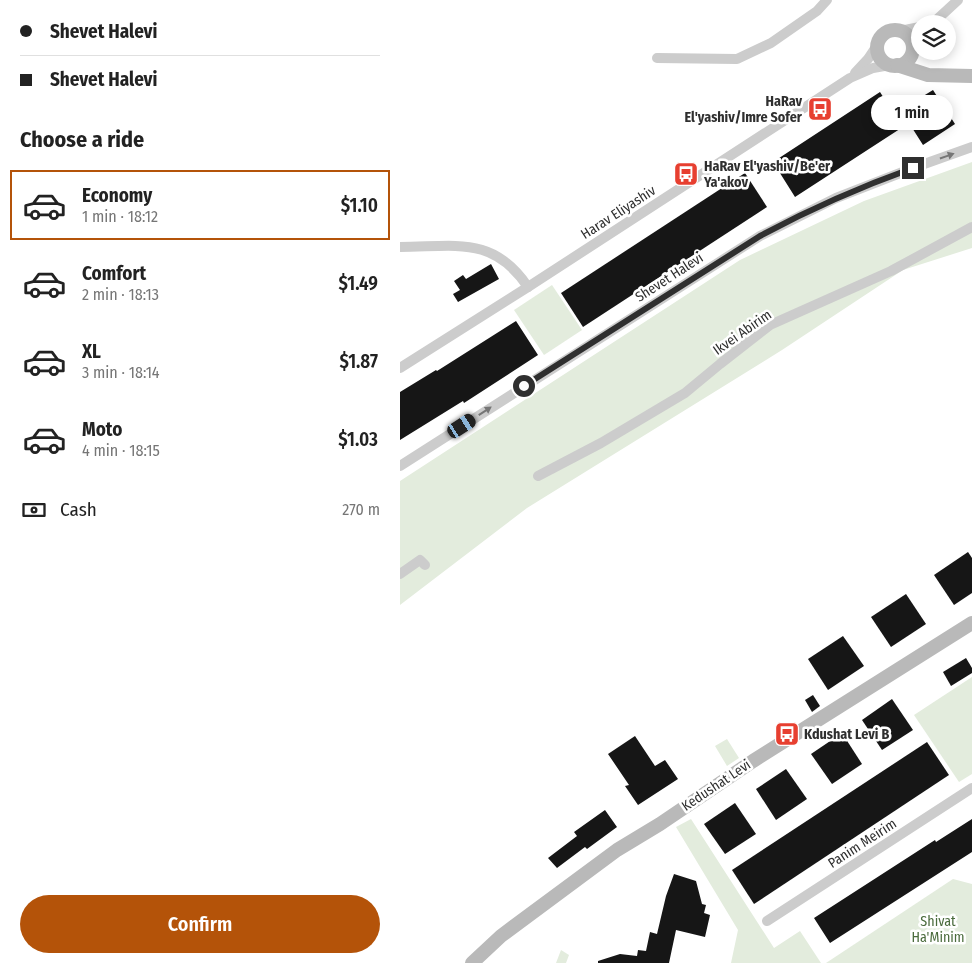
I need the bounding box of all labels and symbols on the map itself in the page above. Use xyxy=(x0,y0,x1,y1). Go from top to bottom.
place label: HaRav El'yashiv/Imre Sofer xyxy=(685,93,803,126)
bus stop icon: HaRav El'yashiv/Imre Sofer xyxy=(807,96,833,122)
callout: 1 min xyxy=(872,96,954,130)
one-way arrow xyxy=(940,152,955,160)
route end xyxy=(902,157,924,179)
place label: HaRav El'yashiv/Be'er Ya'akov xyxy=(703,158,831,191)
bus stop icon: HaRav El'yashiv/Be'er Ya'akov xyxy=(673,161,699,187)
street label: Harav Eliyashiv xyxy=(578,182,659,243)
street label: Shevet Halevi xyxy=(632,249,706,306)
street label: Ikvei Abirim xyxy=(710,306,775,359)
route start xyxy=(513,375,535,397)
one-way arrow xyxy=(479,407,492,416)
car xyxy=(445,412,478,440)
bus stop icon: Kdushat Levi B xyxy=(774,721,800,747)
place label: Kdushat Levi B xyxy=(804,726,889,743)
street label: Kedushat Levi xyxy=(679,756,754,815)
street label: Panim Meirim xyxy=(825,815,900,872)
park label: Shivat Ha'Minim xyxy=(911,913,965,946)

